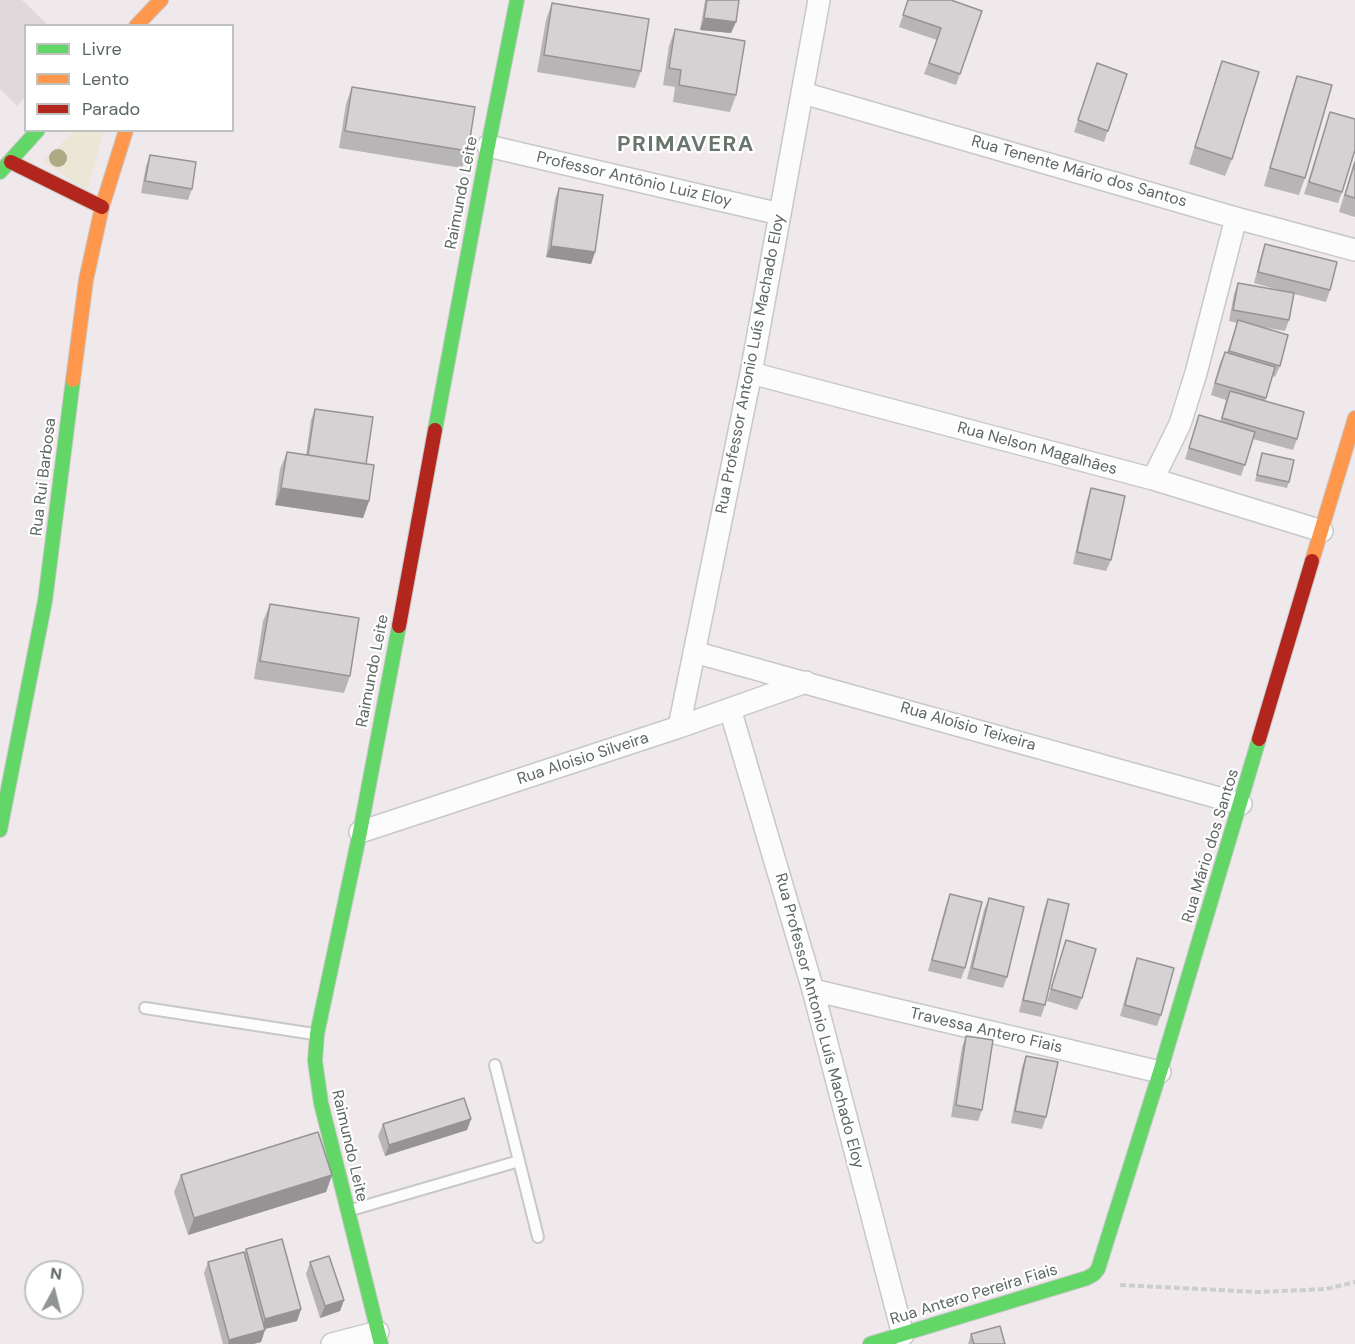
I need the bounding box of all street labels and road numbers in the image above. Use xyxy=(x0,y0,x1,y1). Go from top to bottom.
street label: Rua Tenente Mário dos Santos xyxy=(969,132,1189,212)
street label: Raimundo Leite xyxy=(442,135,482,251)
street label: Professor Antônio Luiz Eloy xyxy=(534,148,734,212)
street label: Rua Professor Antonio Luís Machado Eloy xyxy=(712,213,790,515)
street label: Rua Rui Barbosa xyxy=(27,417,61,537)
street label: Rua Nelson Magalhães xyxy=(955,418,1119,480)
street label: Raimundo Leite xyxy=(353,613,393,729)
street label: Rua Aloísio Teixeira xyxy=(898,698,1038,756)
street label: Rua Aloisio Silveira xyxy=(515,729,651,789)
street label: Rua Mário dos Santos xyxy=(1178,767,1244,925)
street label: Rua Professor Antonio Luís Machado Eloy xyxy=(770,871,868,1171)
street label: Travessa Antero Fiais xyxy=(908,1004,1064,1058)
street label: Raimundo Leite xyxy=(327,1088,371,1204)
street label: Rua Antero Pereira Fiais xyxy=(888,1260,1060,1330)

